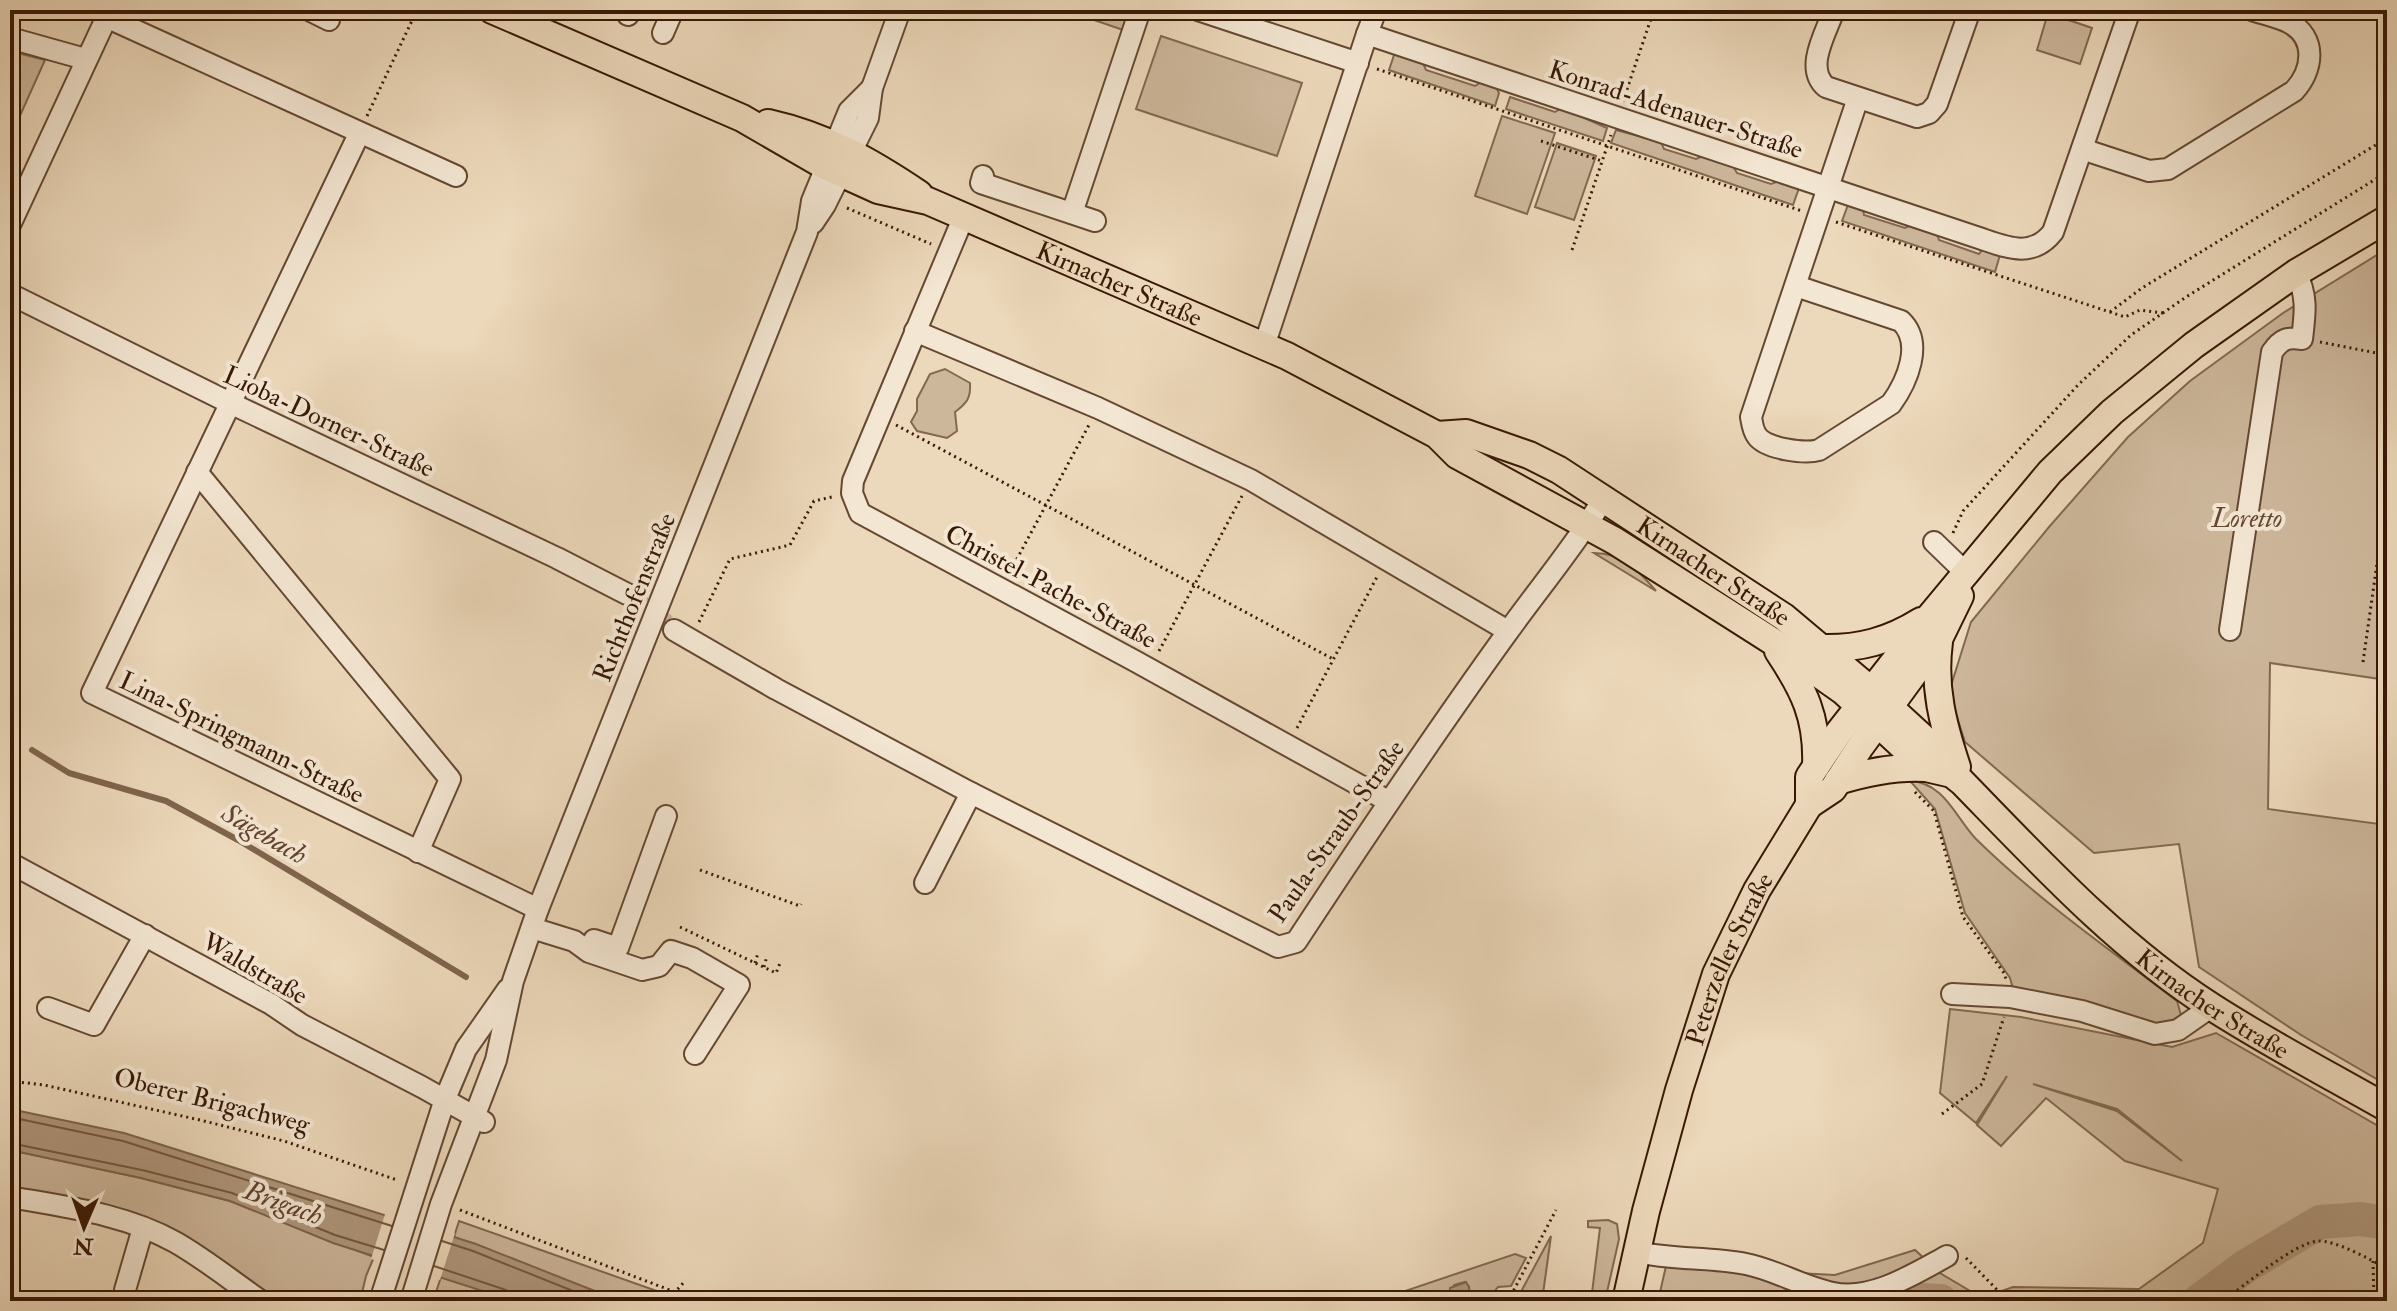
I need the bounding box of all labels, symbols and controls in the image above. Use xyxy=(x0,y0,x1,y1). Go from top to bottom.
street label: Konrad-Adenauer-Straße xyxy=(1545,54,1807,166)
street label: Kirnacher Straße xyxy=(1031,235,1207,334)
street label: Lioba-Dorner-Straße xyxy=(218,359,439,485)
park label: Loretto xyxy=(2211,503,2282,535)
street label: Richthofenstraße xyxy=(587,508,683,686)
street label: Kirnacher Straße xyxy=(1630,510,1796,634)
street label: Christel-Pache-Straße xyxy=(939,518,1162,656)
street label: Lina-Springmann-Straße xyxy=(114,665,369,812)
street label: Paula-Straub-Straße xyxy=(1262,734,1412,929)
water label: Sägebach xyxy=(214,795,313,873)
street label: Peterzeller Straße xyxy=(1679,867,1781,1050)
street label: Waldstraße xyxy=(195,925,313,1012)
street label: Kirnacher Straße xyxy=(2129,942,2295,1067)
street label: Oberer Brigachweg xyxy=(110,1061,314,1141)
water label: Brigach xyxy=(238,1172,328,1234)
north arrow xyxy=(44,1187,124,1267)
text: N xyxy=(73,1232,95,1260)

